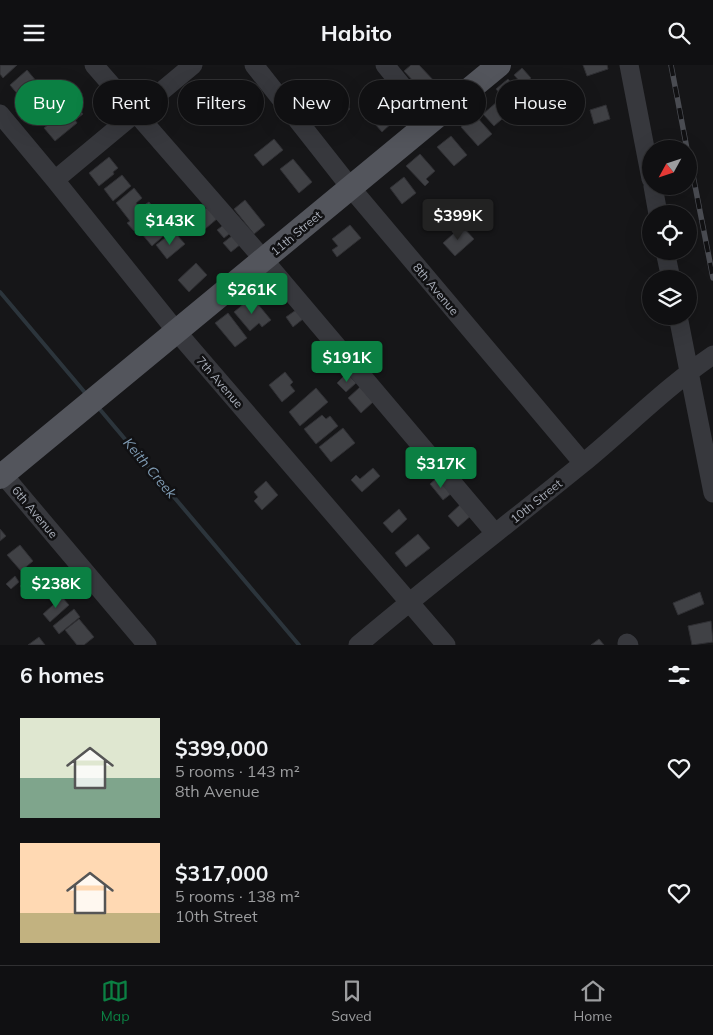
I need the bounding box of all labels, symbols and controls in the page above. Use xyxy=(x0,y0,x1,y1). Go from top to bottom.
icon: menu xyxy=(20,19,48,47)
text: Habito xyxy=(321,19,392,47)
icon: search xyxy=(665,19,693,47)
chip: Buy xyxy=(15,80,83,125)
chip: Rent xyxy=(93,80,168,125)
chip: Filters xyxy=(178,80,264,125)
chip: New xyxy=(274,80,349,125)
chip: Apartment xyxy=(359,80,486,125)
chip: House xyxy=(496,80,585,125)
north arrow xyxy=(642,140,698,195)
map controls xyxy=(642,140,697,325)
pin: $399K xyxy=(423,199,493,241)
pin: $143K xyxy=(135,203,205,246)
text: $399K xyxy=(433,205,483,225)
button: locate xyxy=(642,205,697,260)
street label: 11th Street xyxy=(267,207,325,259)
text: $143K xyxy=(145,210,195,230)
street label: 8th Avenue xyxy=(410,260,462,318)
button: layers xyxy=(642,270,697,325)
pin: $261K xyxy=(217,273,287,315)
text: $261K xyxy=(227,279,277,299)
pin: $191K xyxy=(312,341,382,383)
text: $191K xyxy=(322,347,372,367)
street label: 7th Avenue xyxy=(194,353,246,411)
water label: Keith Creek xyxy=(120,434,181,503)
pin: $317K xyxy=(406,447,476,489)
text: $317K xyxy=(416,453,466,473)
street label: 10th Street xyxy=(507,476,565,526)
street label: 6th Avenue xyxy=(9,483,61,541)
pin: $238K xyxy=(21,567,91,609)
text: $238K xyxy=(31,573,81,593)
icon: filters xyxy=(665,661,693,689)
text: 6 homes xyxy=(20,662,104,688)
text: $399,000 xyxy=(175,735,268,761)
icon: home xyxy=(60,738,120,798)
icon: heart xyxy=(665,754,693,782)
text: 5 rooms · 143 m² xyxy=(175,761,300,781)
text: 8th Avenue xyxy=(175,781,259,801)
text: $317,000 xyxy=(175,860,268,886)
icon: home xyxy=(60,863,120,923)
icon: heart xyxy=(665,879,693,907)
text: 5 rooms · 138 m² xyxy=(175,886,300,906)
text: 10th Street xyxy=(175,906,258,926)
tab: Map xyxy=(101,977,130,1025)
tab: Saved xyxy=(331,977,372,1025)
tab: Home xyxy=(573,977,612,1025)

